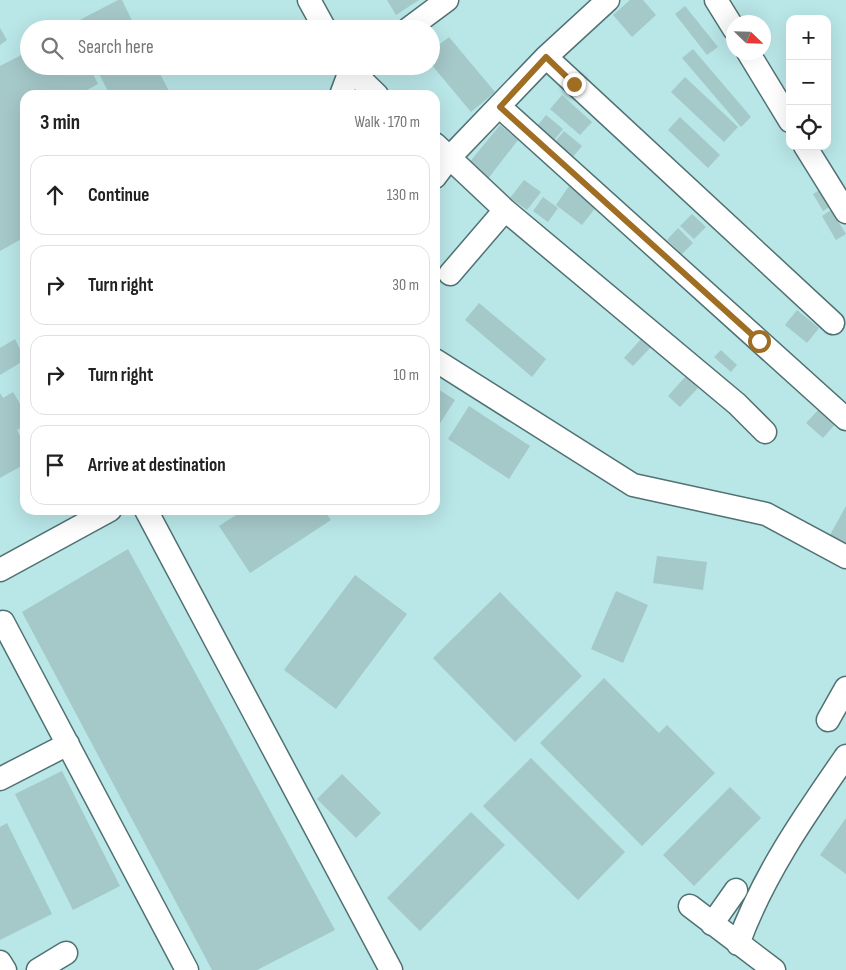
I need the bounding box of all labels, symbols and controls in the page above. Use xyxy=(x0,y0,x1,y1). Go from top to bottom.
north arrow xyxy=(726,15,771,60)
map controls xyxy=(786,15,831,150)
button: + xyxy=(786,15,831,60)
search box xyxy=(20,20,440,75)
icon: search xyxy=(38,34,66,62)
text: Search here xyxy=(78,36,154,59)
button: − xyxy=(786,60,831,105)
route end xyxy=(563,73,586,96)
button: locate xyxy=(786,105,831,150)
text: 3 min xyxy=(40,110,80,135)
text: Walk · 170 m xyxy=(355,113,420,132)
icon: ahead xyxy=(41,181,69,209)
text: Continue xyxy=(88,184,149,207)
text: 130 m xyxy=(387,186,419,205)
icon: right xyxy=(41,271,69,299)
text: Turn right xyxy=(88,274,153,297)
text: 30 m xyxy=(392,276,419,295)
route start xyxy=(748,330,771,353)
icon: right xyxy=(41,361,69,389)
text: Turn right xyxy=(88,364,153,387)
text: 10 m xyxy=(393,366,419,385)
icon: arrive xyxy=(41,451,69,479)
text: Arrive at destination xyxy=(88,454,226,477)

